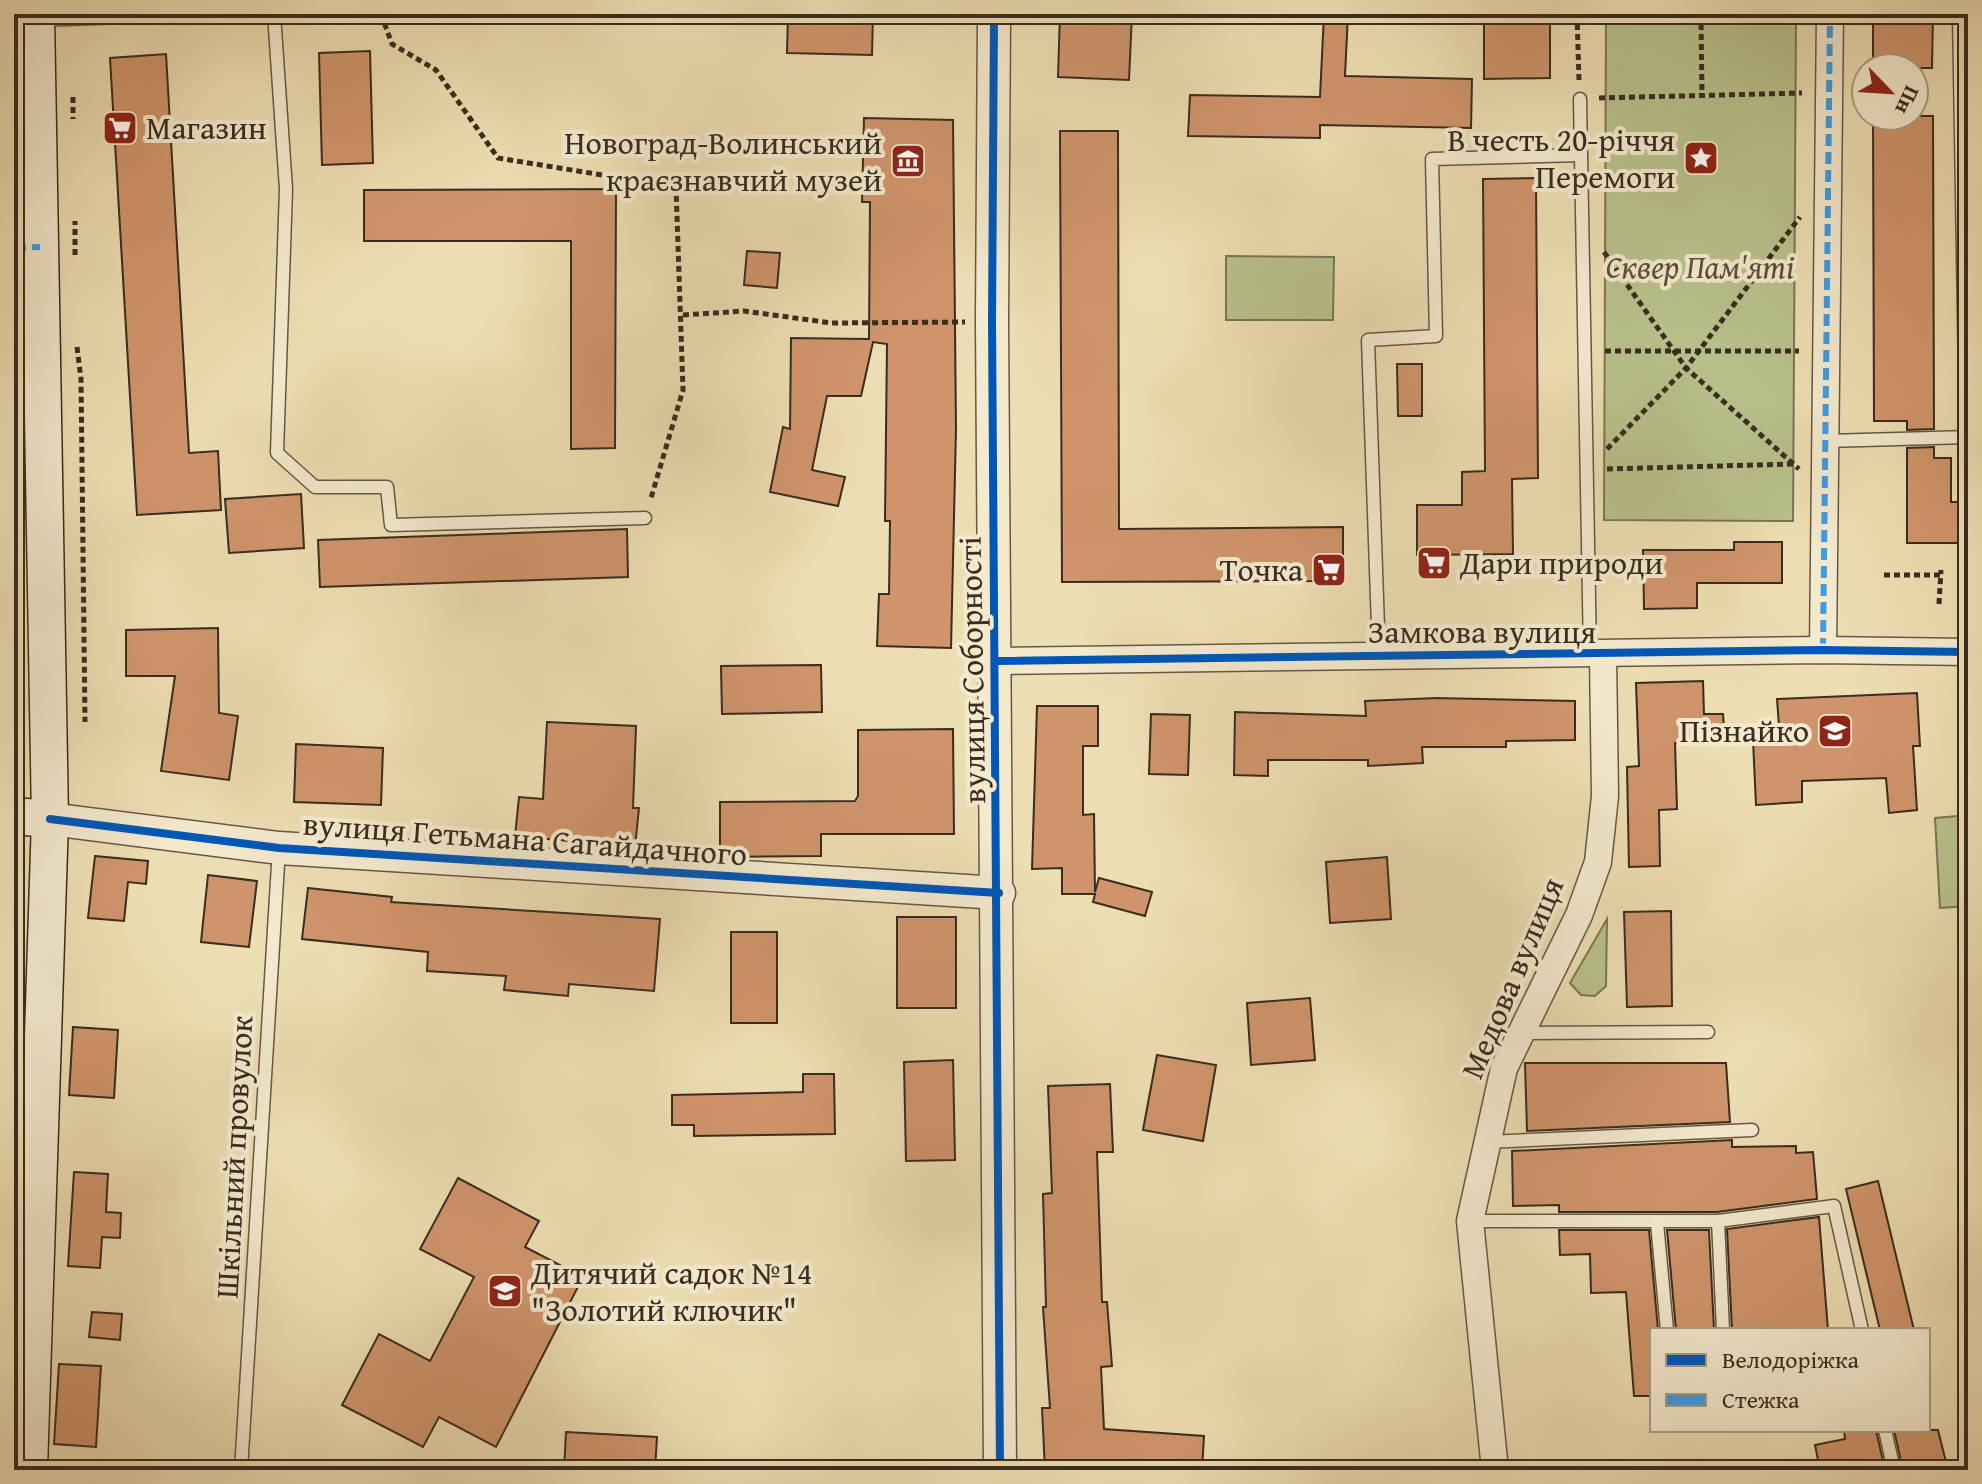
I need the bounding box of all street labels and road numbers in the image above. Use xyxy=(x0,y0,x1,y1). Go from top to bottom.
street label: вулиця Соборності xyxy=(946,536,997,804)
street label: Замкова вулиця xyxy=(1368,608,1596,655)
street label: вулиця Гетьмана Сагайдачного xyxy=(301,800,749,877)
street label: Медова вулиця xyxy=(1448,870,1575,1086)
street label: Шкільний провулок xyxy=(203,1014,264,1300)

